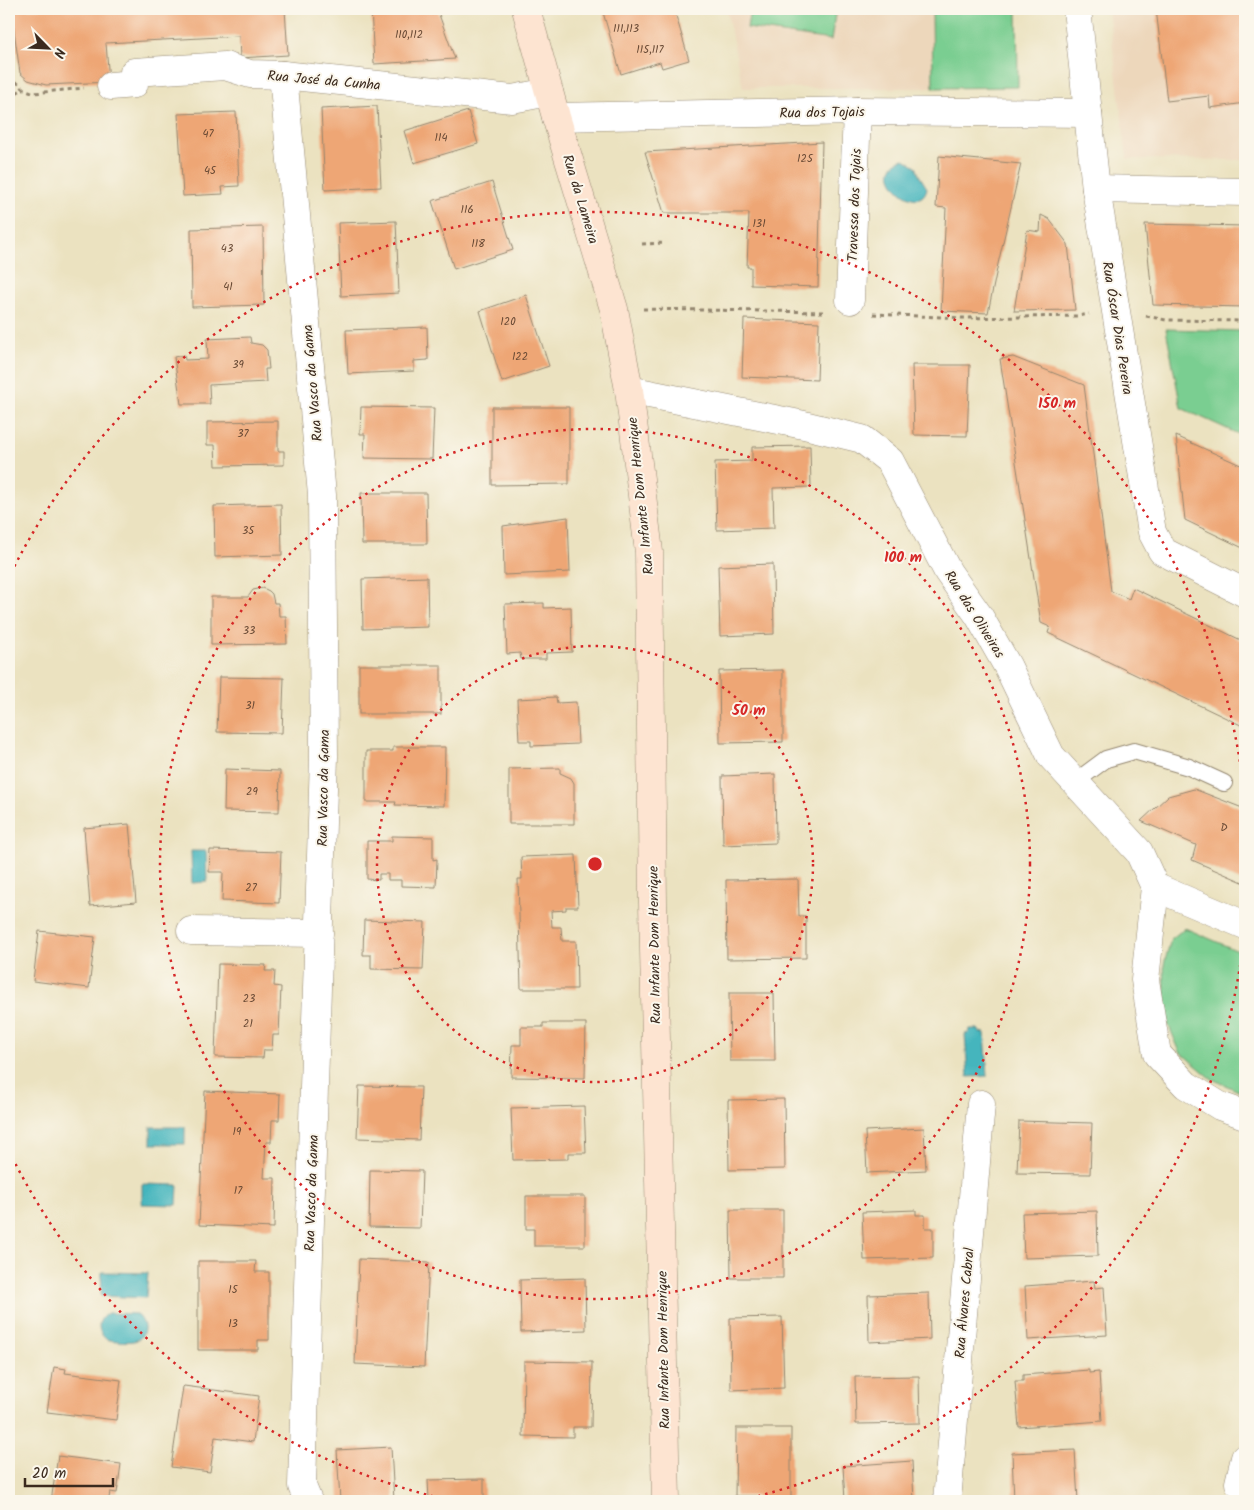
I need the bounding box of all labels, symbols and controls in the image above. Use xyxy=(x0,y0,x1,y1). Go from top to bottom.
house number: 111,113 xyxy=(613,20,639,38)
north arrow xyxy=(22,22,72,72)
house number: 110,112 xyxy=(395,26,423,44)
house number: 115,117 xyxy=(636,41,665,59)
text: N xyxy=(47,44,71,62)
street label: Rua José da Cunha xyxy=(266,65,381,97)
street label: Rua dos Tojais xyxy=(779,101,865,125)
house number: 47 xyxy=(202,125,214,143)
house number: 114 xyxy=(435,129,447,147)
street label: Travessa dos Tojais xyxy=(842,148,868,262)
house number: 125 xyxy=(797,150,814,168)
street label: Rua da Lameira xyxy=(556,152,604,247)
house number: 45 xyxy=(204,162,217,180)
house number: 116 xyxy=(460,201,474,219)
house number: 131 xyxy=(752,215,766,233)
house number: 118 xyxy=(471,235,485,253)
house number: 43 xyxy=(221,240,233,258)
street label: Rua Óscar Dias Pereira xyxy=(1096,260,1138,396)
house number: 41 xyxy=(223,278,233,296)
house number: 120 xyxy=(500,313,516,331)
street label: Rua Vasco da Gama xyxy=(297,324,329,442)
house number: 122 xyxy=(512,348,528,366)
house number: 39 xyxy=(232,356,244,374)
text: 150 m xyxy=(1038,392,1076,416)
street label: Rua Infante Dom Henrique xyxy=(622,415,660,576)
house number: 37 xyxy=(237,425,250,443)
house number: 35 xyxy=(242,522,255,540)
text: 100 m xyxy=(884,546,922,570)
street label: Rua das Oliveiras xyxy=(938,566,1010,663)
house number: 33 xyxy=(243,622,255,640)
house number: 31 xyxy=(245,697,255,715)
text: 50 m xyxy=(731,699,766,723)
street label: Rua Vasco da Gama xyxy=(312,729,336,847)
house number: 29 xyxy=(246,783,259,801)
house number: D xyxy=(1220,819,1228,837)
centre of rings xyxy=(586,855,604,873)
street label: Rua Infante Dom Henrique xyxy=(643,865,667,1024)
house number: 27 xyxy=(245,879,258,897)
house number: 23 xyxy=(243,990,255,1008)
house number: 21 xyxy=(243,1015,253,1033)
house number: 19 xyxy=(233,1123,242,1141)
street label: Rua Vasco da Gama xyxy=(299,1134,325,1252)
house number: 17 xyxy=(234,1182,243,1200)
street label: Rua Álvares Cabral xyxy=(949,1246,981,1359)
street label: Rua Infante Dom Henrique xyxy=(652,1270,676,1429)
house number: 15 xyxy=(228,1281,239,1299)
house number: 13 xyxy=(228,1315,238,1333)
scale bar xyxy=(25,1455,112,1487)
text: 20 m xyxy=(32,1462,66,1486)

